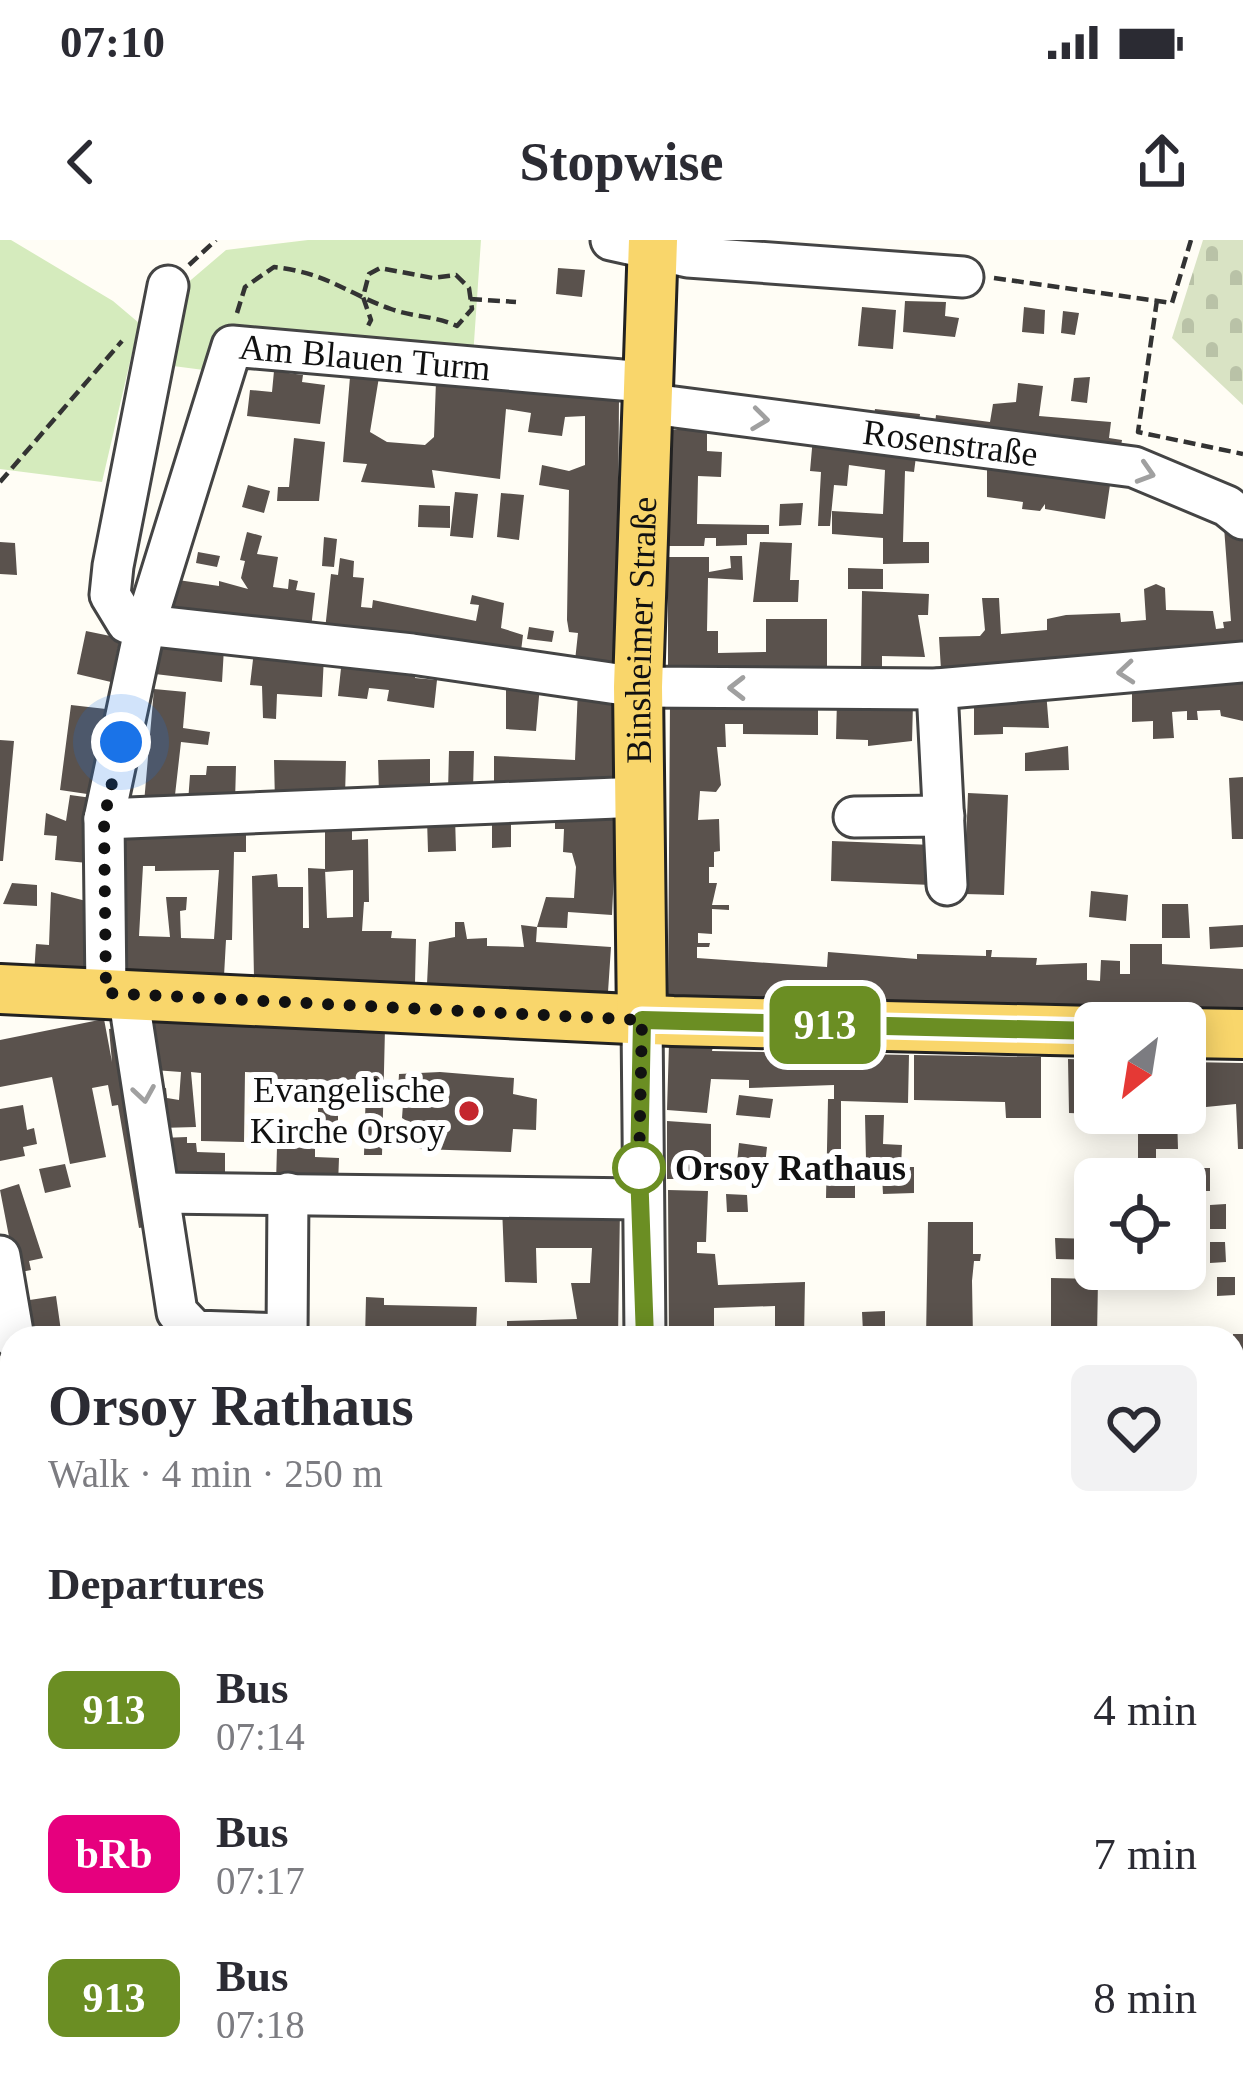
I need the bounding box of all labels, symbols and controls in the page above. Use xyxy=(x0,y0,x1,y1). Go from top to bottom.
text: 07:10 xyxy=(60,17,165,67)
icon: back xyxy=(48,129,114,195)
icon: share xyxy=(1129,129,1195,195)
text: Stopwise xyxy=(519,132,724,192)
street label: Am Blauen Turm xyxy=(238,327,492,388)
one-way arrow xyxy=(750,405,770,431)
street label: Rosenstraße xyxy=(861,412,1040,474)
one-way arrow xyxy=(1135,458,1156,483)
street label: Binsheimer Straße xyxy=(618,496,664,764)
one-way arrow xyxy=(1117,659,1136,684)
one-way arrow xyxy=(727,675,745,701)
your location xyxy=(91,712,151,772)
line badge: 913 xyxy=(756,986,894,1064)
text: 913 xyxy=(794,1002,857,1048)
north arrow xyxy=(1074,1002,1206,1134)
map controls xyxy=(1074,1002,1206,1290)
place label: Evangelische Kirche Orsoy xyxy=(250,1070,445,1151)
one-way arrow xyxy=(130,1084,156,1103)
marker: Evangelische Kirche Orsoy xyxy=(456,1098,482,1124)
marker: Orsoy Rathaus xyxy=(614,1143,664,1193)
place label: Orsoy Rathaus xyxy=(675,1148,906,1188)
button: locate xyxy=(1074,1158,1206,1290)
button: heart xyxy=(1071,1365,1197,1491)
text: Orsoy Rathaus xyxy=(48,1374,414,1437)
text: Walk · 4 min · 250 m xyxy=(48,1452,383,1495)
text: Departures xyxy=(48,1559,265,1609)
text: Bus xyxy=(216,1663,289,1713)
text: 4 min xyxy=(1093,1685,1197,1735)
text: 913 xyxy=(83,1687,146,1733)
text: 07:14 xyxy=(216,1715,305,1758)
text: Bus xyxy=(216,1807,289,1857)
text: 7 min xyxy=(1093,1829,1197,1879)
text: bRb xyxy=(75,1831,153,1877)
text: 07:17 xyxy=(216,1859,305,1902)
text: Bus xyxy=(216,1951,289,2001)
text: 8 min xyxy=(1093,1973,1197,2023)
text: 913 xyxy=(83,1975,146,2021)
text: 07:18 xyxy=(216,2003,305,2046)

